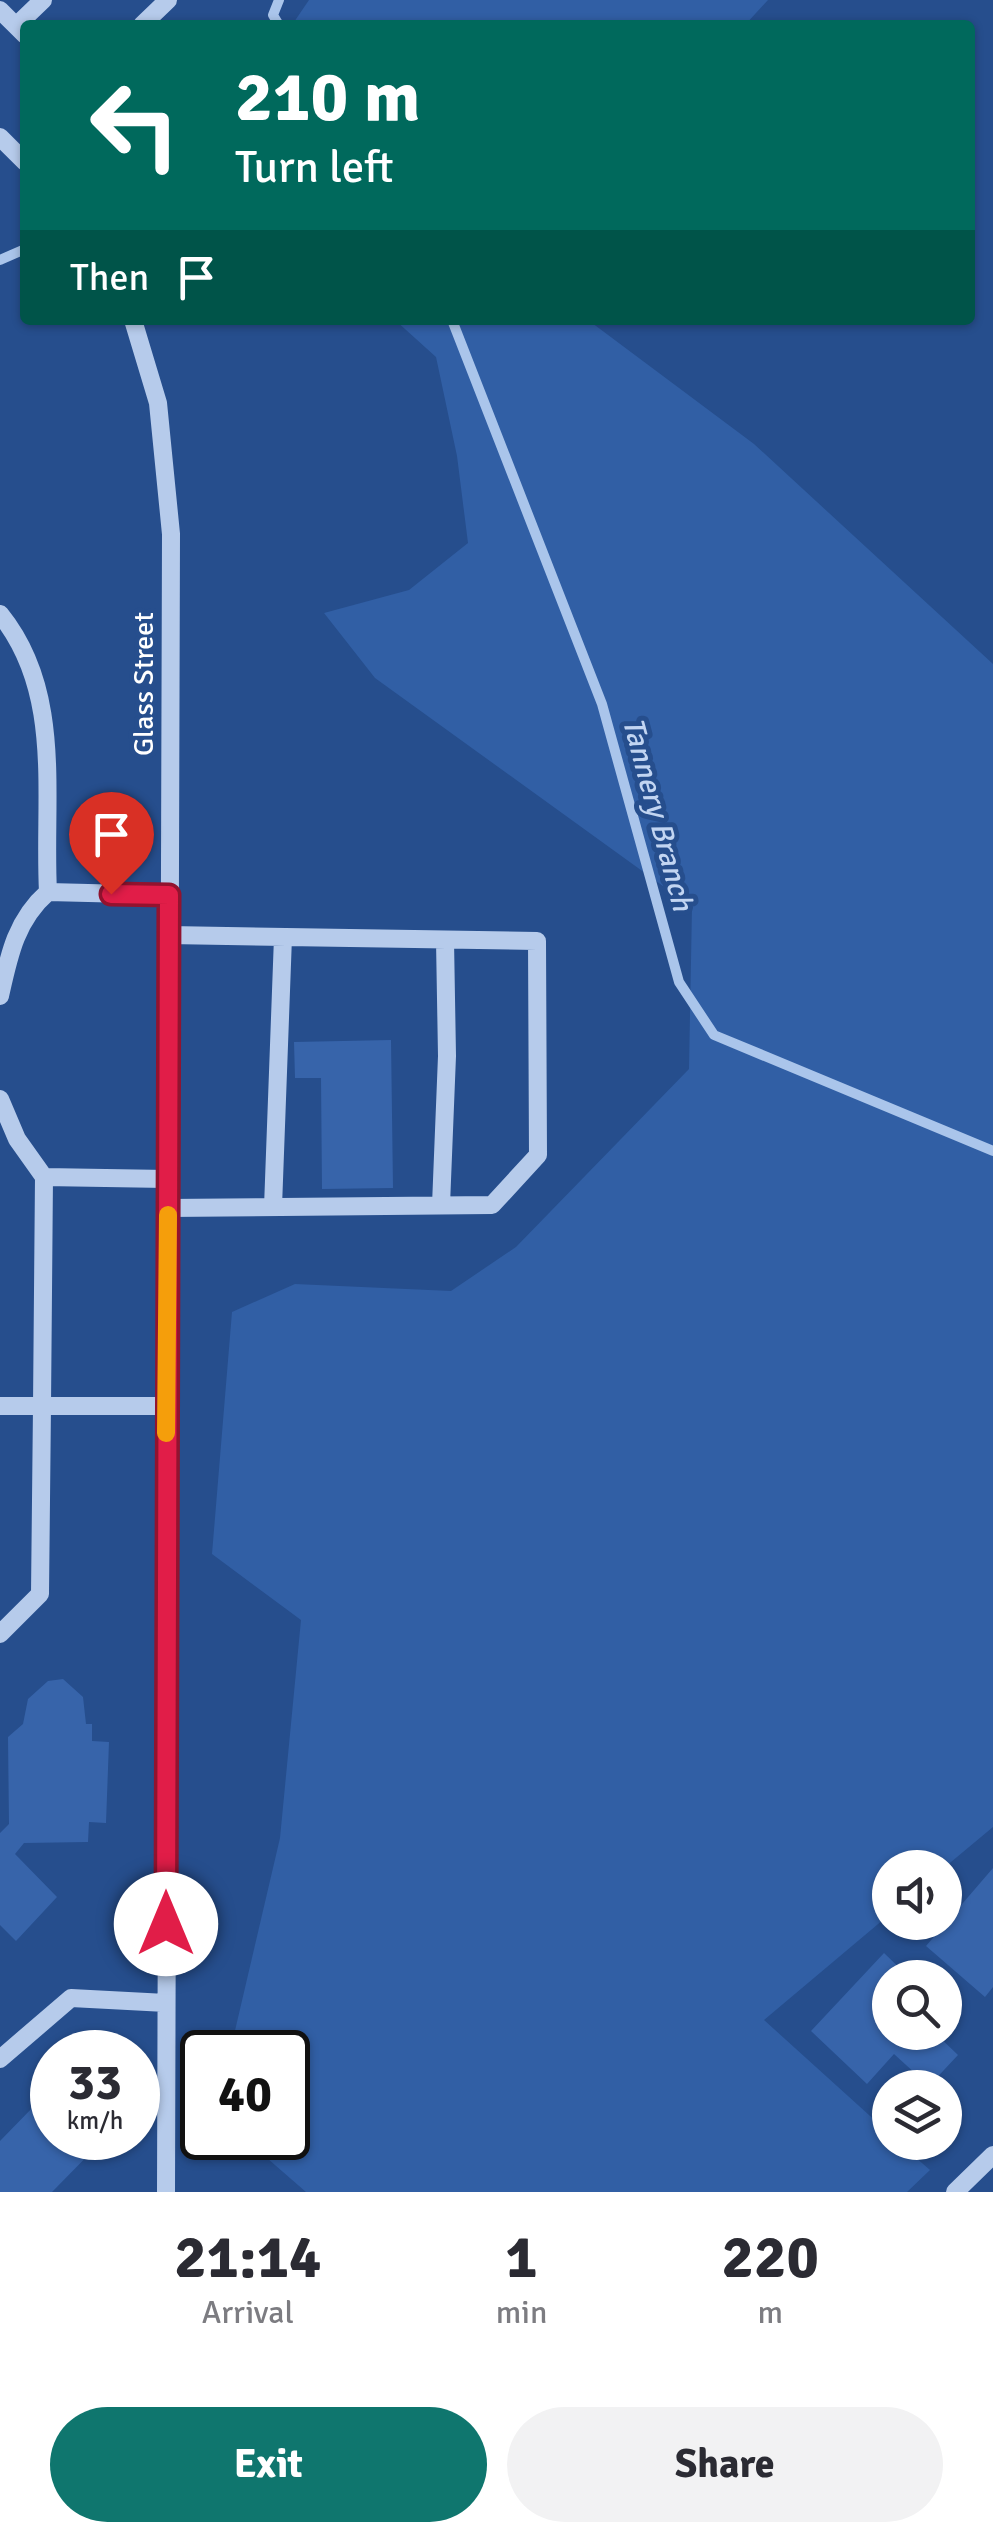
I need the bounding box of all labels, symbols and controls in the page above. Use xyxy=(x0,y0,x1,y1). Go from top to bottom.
text: 210 m xyxy=(235,54,420,140)
icon: left xyxy=(70,60,200,190)
text: Turn left xyxy=(235,140,394,195)
icon: arrive xyxy=(169,250,224,305)
text: Then xyxy=(70,254,149,301)
street label: Glass Street xyxy=(127,612,161,756)
water label: Tannery Branch xyxy=(614,713,701,915)
pin xyxy=(69,792,154,895)
icon: arrive xyxy=(84,807,139,862)
map controls xyxy=(872,1850,962,2160)
button: sound xyxy=(872,1850,962,1940)
position arrow xyxy=(114,1872,218,1976)
button: search xyxy=(872,1960,962,2050)
speed limit sign: 40 xyxy=(180,2030,310,2160)
text: 33 xyxy=(68,2052,122,2114)
button: layers xyxy=(872,2070,962,2160)
text: km/h xyxy=(67,2105,123,2136)
text: 21:14 xyxy=(174,2221,322,2295)
text: 1 xyxy=(505,2221,538,2295)
text: 220 xyxy=(722,2221,819,2295)
text: Arrival xyxy=(202,2293,294,2332)
text: min xyxy=(496,2293,547,2332)
text: m xyxy=(757,2293,783,2332)
button: Exit xyxy=(50,2407,487,2522)
button: Share xyxy=(507,2407,943,2522)

